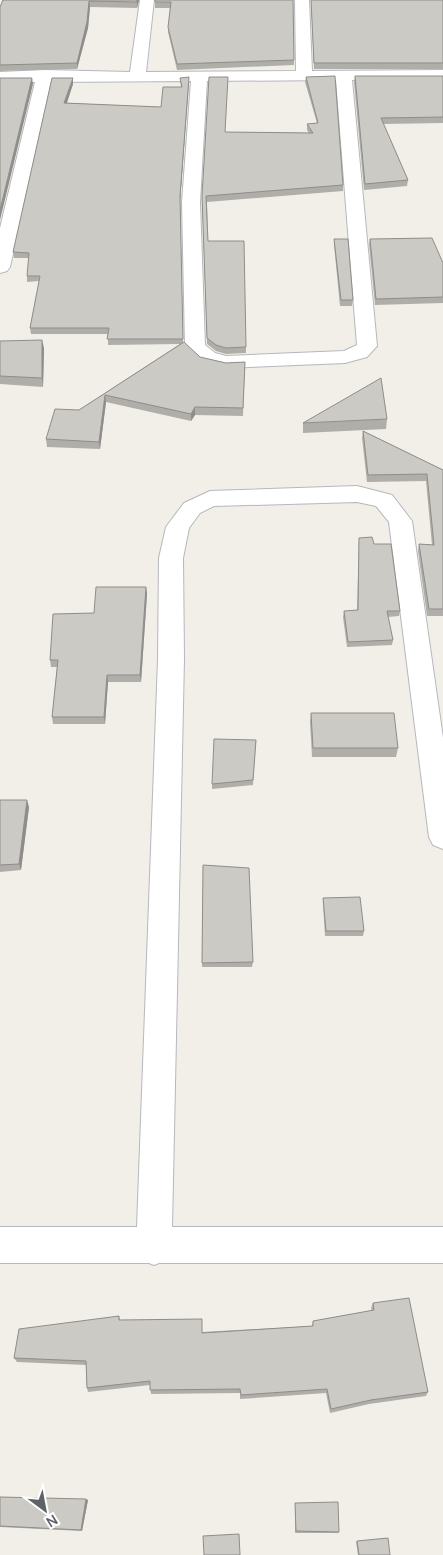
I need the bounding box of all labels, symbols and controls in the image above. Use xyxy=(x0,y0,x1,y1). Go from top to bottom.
north arrow xyxy=(20,1485,70,1535)
text: N xyxy=(43,1511,61,1532)

